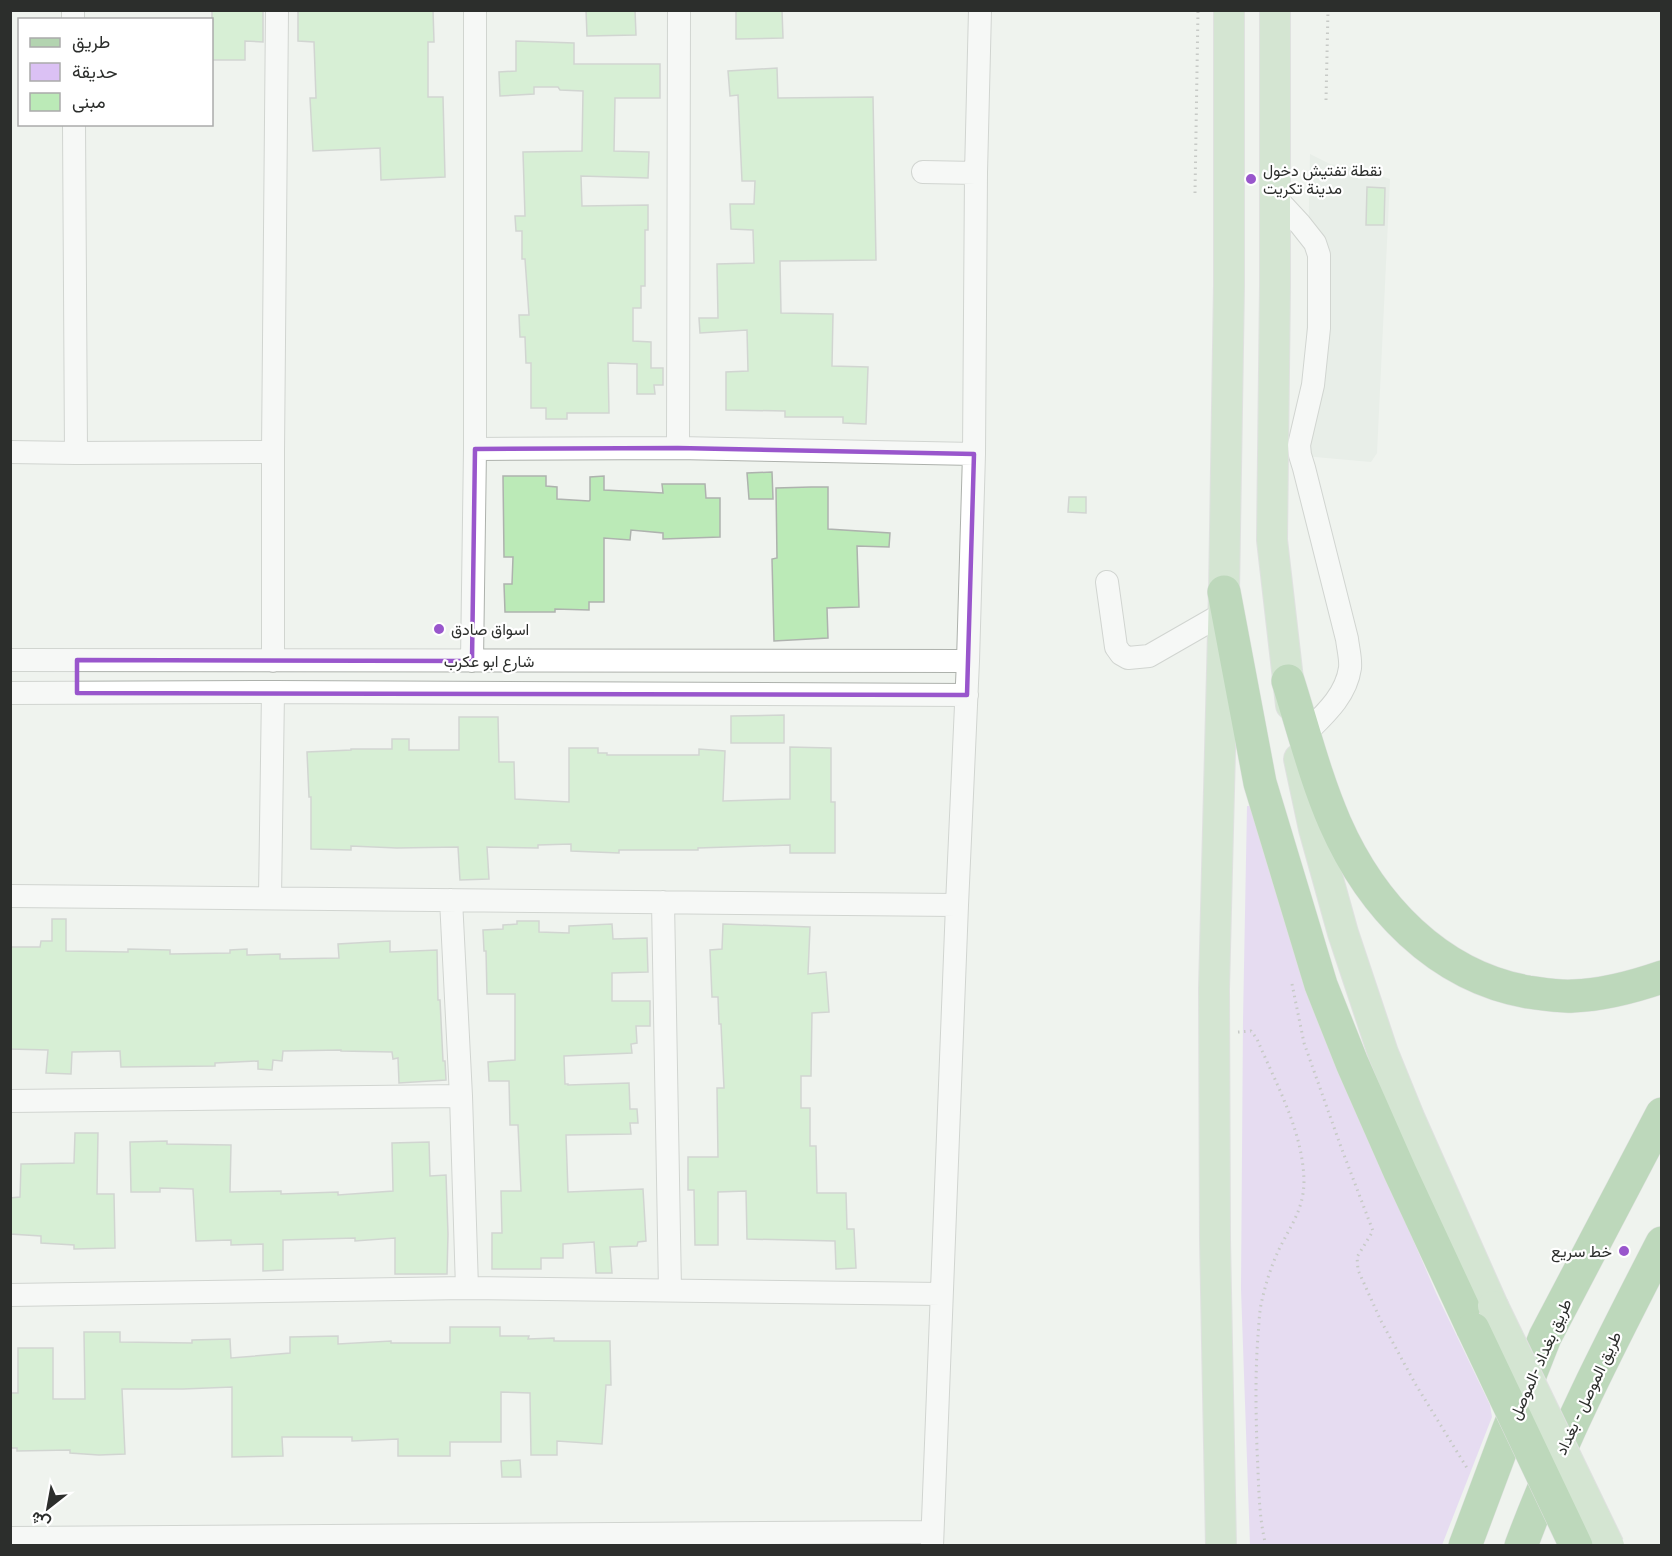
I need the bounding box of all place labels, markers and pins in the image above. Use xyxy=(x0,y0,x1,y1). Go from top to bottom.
place label: نقطة تفتيش دخول مدينة تكريت xyxy=(1263,160,1382,199)
marker: نقطة تفتيش دخول مدينة تكريت xyxy=(1244,172,1258,186)
place label: اسواق صادق xyxy=(451,619,529,640)
marker: اسواق صادق xyxy=(432,622,446,636)
place label: خط سريع xyxy=(1551,1241,1612,1263)
marker: خط سريع xyxy=(1617,1244,1631,1258)

